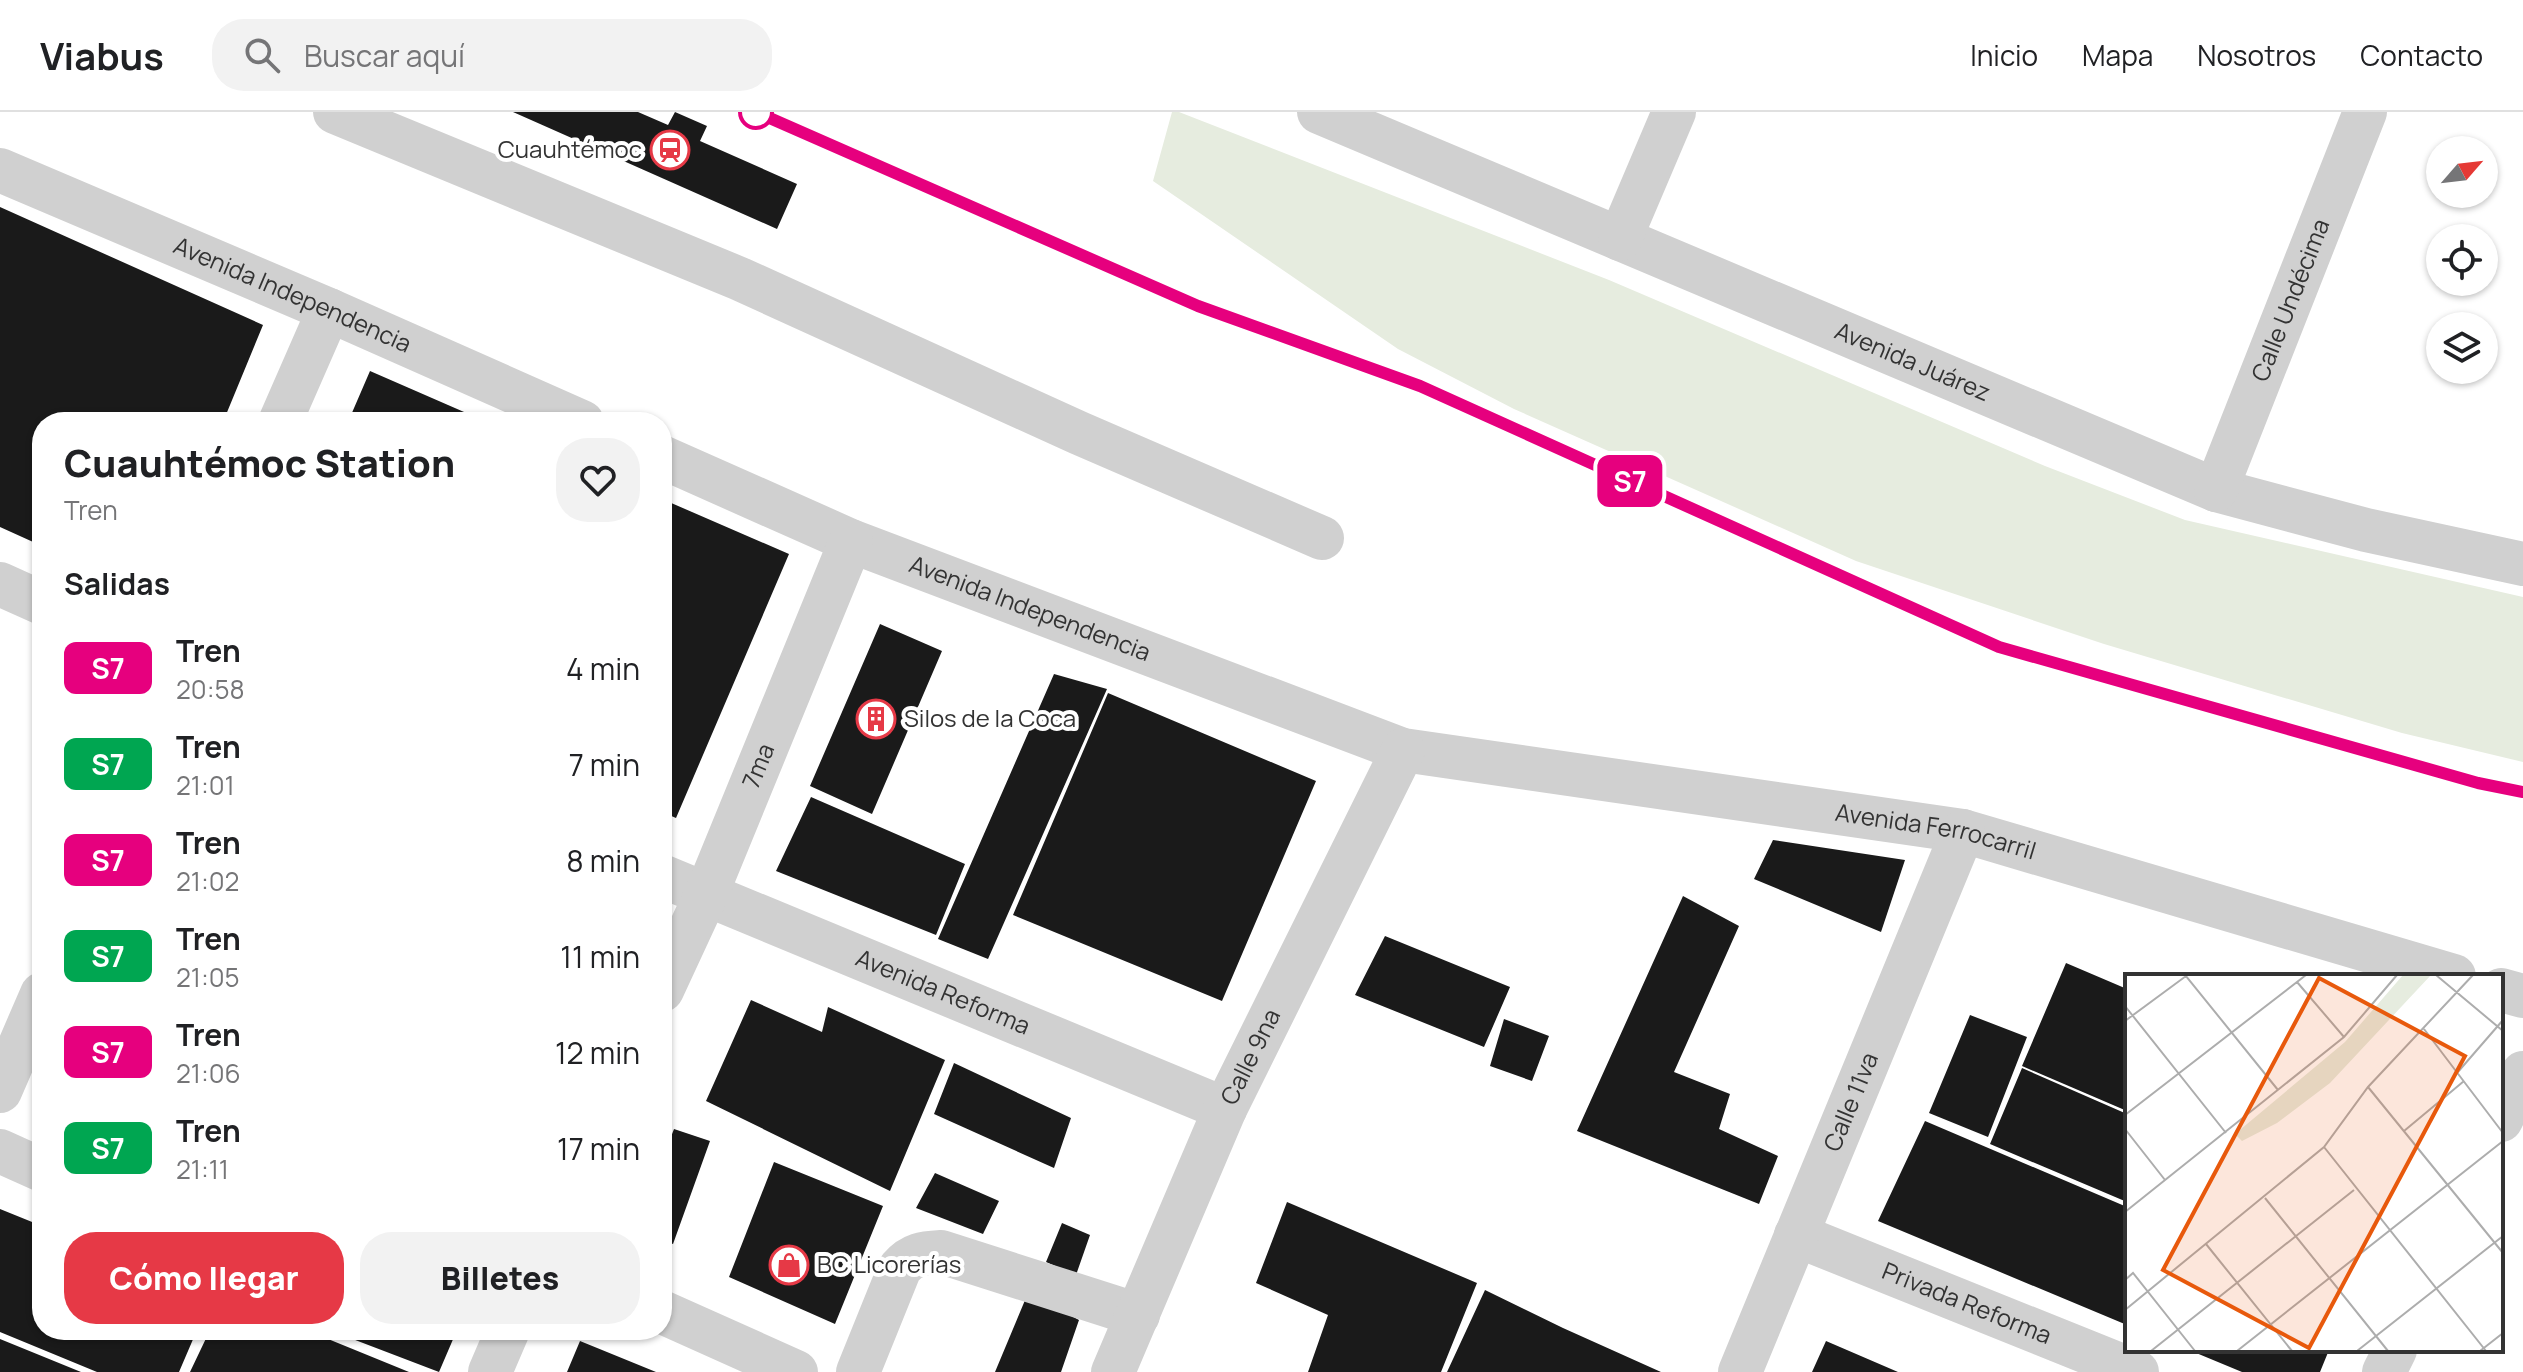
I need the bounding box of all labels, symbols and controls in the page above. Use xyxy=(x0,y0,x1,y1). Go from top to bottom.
search box xyxy=(212,19,772,91)
text: Viabus xyxy=(40,29,164,81)
icon: search xyxy=(240,33,284,77)
text: Buscar aquí xyxy=(304,35,465,76)
text: Inicio xyxy=(1970,36,2038,74)
text: Mapa xyxy=(2082,36,2153,74)
text: Nosotros xyxy=(2197,36,2316,74)
text: Contacto xyxy=(2360,36,2483,74)
unlabelled marker xyxy=(739,95,773,129)
station icon: Cuauhtémoc xyxy=(649,129,691,171)
place label: Cuauhtémoc xyxy=(498,132,642,165)
north arrow xyxy=(2426,136,2498,208)
map controls xyxy=(2426,136,2498,384)
street label: Calle Undécima xyxy=(2242,214,2336,386)
button: locate xyxy=(2426,224,2498,296)
street label: Avenida Independencia xyxy=(169,228,417,359)
button: layers xyxy=(2426,312,2498,384)
street label: Avenida Juárez xyxy=(1830,313,1996,408)
text: Cuauhtémoc Station xyxy=(64,436,455,488)
button: heart xyxy=(556,438,640,522)
line badge: S7 xyxy=(1594,455,1666,507)
text: S7 xyxy=(1613,462,1647,500)
text: Tren xyxy=(64,492,118,528)
street label: Avenida Independencia xyxy=(905,547,1156,668)
text: Salidas xyxy=(64,563,170,604)
text: Tren xyxy=(176,630,241,671)
text: 4 min xyxy=(566,648,640,689)
text: S7 xyxy=(91,649,125,687)
text: 20:58 xyxy=(176,671,245,707)
building icon: Silos de la Coca xyxy=(855,698,897,740)
place label: Silos de la Coca xyxy=(904,701,1076,734)
text: Tren xyxy=(176,726,241,767)
street label: 7ma xyxy=(733,738,781,793)
text: 7 min xyxy=(569,744,640,785)
text: S7 xyxy=(91,745,125,783)
text: 21:01 xyxy=(176,767,235,803)
street label: Avenida Ferrocarril xyxy=(1833,795,2040,867)
text: Tren xyxy=(176,822,241,863)
text: 8 min xyxy=(566,840,640,881)
text: S7 xyxy=(91,841,125,879)
text: 21:02 xyxy=(176,863,239,899)
text: Tren xyxy=(176,918,241,959)
text: 11 min xyxy=(560,936,640,977)
text: S7 xyxy=(91,937,125,975)
street label: Avenida Reforma xyxy=(851,940,1036,1042)
text: 21:05 xyxy=(176,959,240,995)
inset map xyxy=(2125,974,2503,1352)
street label: Calle 9na xyxy=(1212,1003,1287,1110)
text: Tren xyxy=(176,1014,241,1055)
text: 12 min xyxy=(555,1032,640,1073)
text: S7 xyxy=(91,1033,125,1071)
street label: Calle 11va xyxy=(1815,1047,1885,1156)
text: 21:06 xyxy=(176,1055,241,1091)
text: Tren xyxy=(176,1110,241,1151)
text: 17 min xyxy=(557,1128,640,1169)
text: S7 xyxy=(91,1129,125,1167)
text: 21:11 xyxy=(176,1151,229,1187)
button: Cómo llegar xyxy=(64,1232,344,1324)
button: Billetes xyxy=(360,1232,640,1324)
shop icon: BC Licorerías xyxy=(768,1244,810,1286)
place label: BC Licorerías xyxy=(817,1247,961,1280)
street label: Privada Reforma xyxy=(1878,1253,2057,1351)

